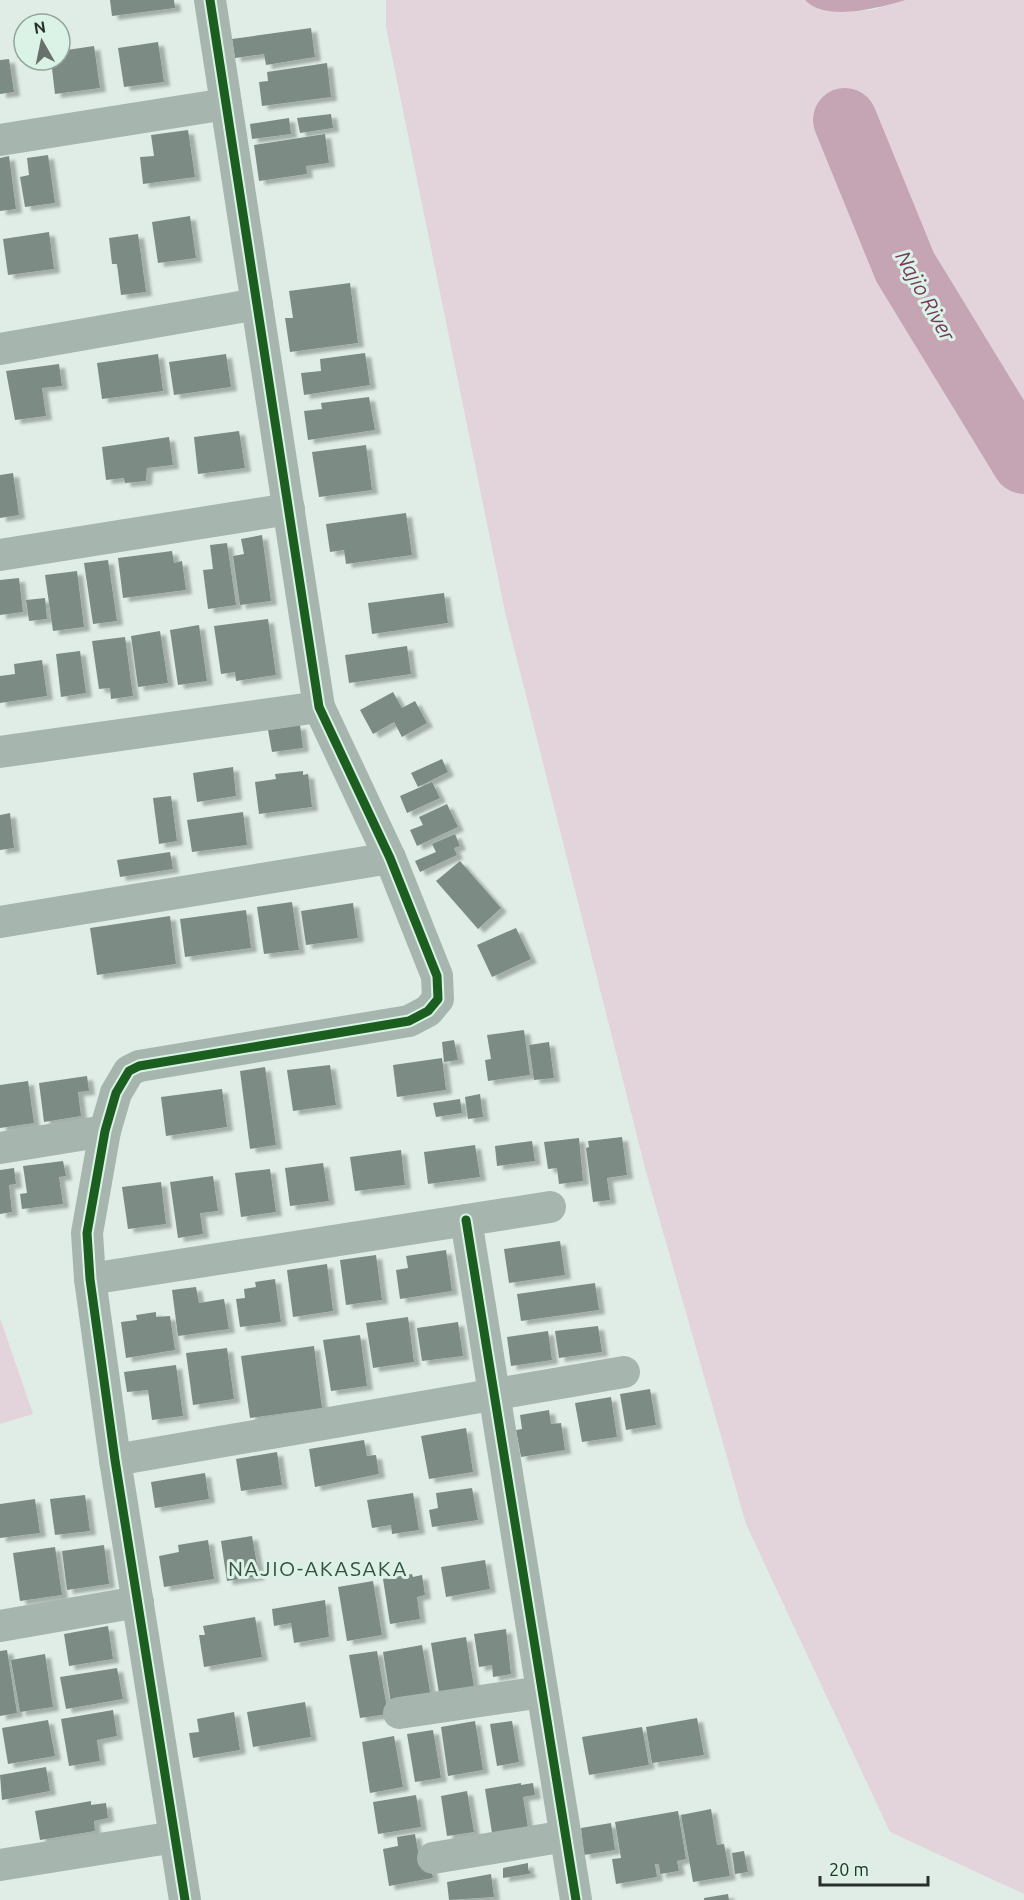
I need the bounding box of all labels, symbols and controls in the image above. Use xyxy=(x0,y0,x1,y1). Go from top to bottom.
north arrow xyxy=(12,12,72,72)
text: N xyxy=(32,17,47,37)
water label: Najio River xyxy=(891,246,961,346)
district label: NAJIO-AKASAKA xyxy=(228,1556,408,1580)
scale bar xyxy=(820,1849,928,1887)
text: 20 m xyxy=(829,1859,869,1879)

